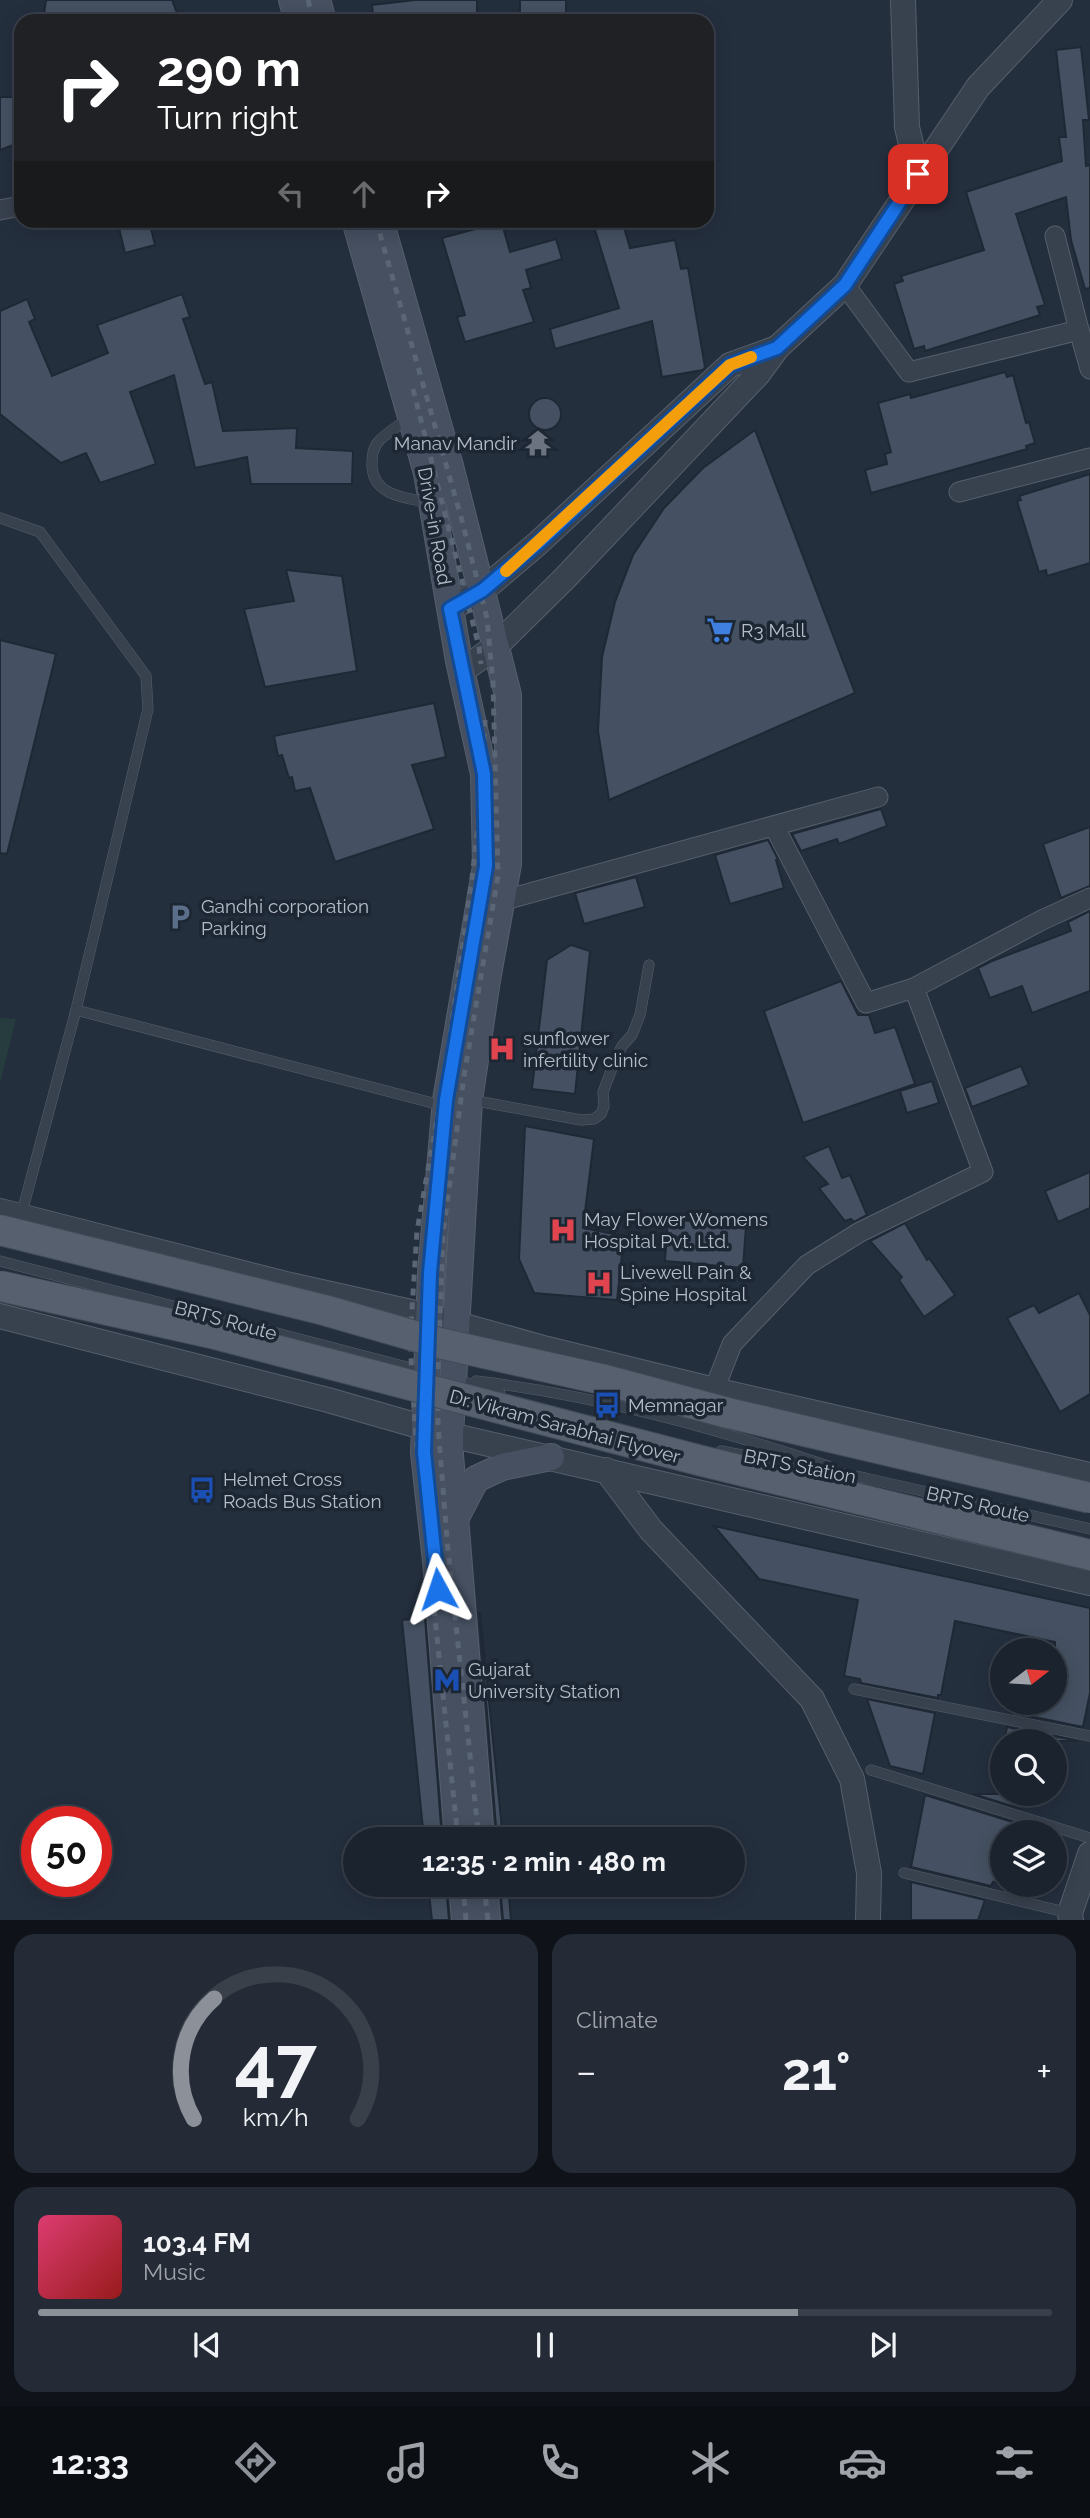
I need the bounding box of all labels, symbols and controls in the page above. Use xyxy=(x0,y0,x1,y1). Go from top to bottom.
text: 290 m xyxy=(157,40,301,97)
icon: right xyxy=(42,42,133,133)
text: Turn right xyxy=(157,99,298,136)
pin xyxy=(888,144,948,204)
icon: arrive xyxy=(899,155,937,193)
icon: left xyxy=(272,175,310,213)
icon: ahead xyxy=(345,175,383,213)
icon: right xyxy=(418,175,456,213)
temple icon: Manav Mandir xyxy=(523,428,553,458)
place label: Manav Mandir xyxy=(394,432,517,454)
street label: Drive-in Road xyxy=(414,465,456,587)
supermarket icon: R3 Mall xyxy=(705,615,735,645)
place label: R3 Mall xyxy=(741,619,806,641)
place label: Gandhi corporation Parking xyxy=(201,895,369,939)
parking icon: Gandhi corporation Parking xyxy=(165,902,195,932)
place label: sunflower infertility clinic xyxy=(523,1027,648,1071)
hospital icon: sunflower infertility clinic xyxy=(487,1034,517,1064)
place label: May Flower Womens Hospital Pvt. Ltd. xyxy=(584,1208,768,1252)
hospital icon: May Flower Womens Hospital Pvt. Ltd. xyxy=(548,1215,578,1245)
place label: Livewell Pain & Spine Hospital xyxy=(620,1261,752,1305)
hospital icon: Livewell Pain & Spine Hospital xyxy=(584,1268,614,1298)
street label: BRTS Route xyxy=(172,1296,280,1344)
street label: Dr. Vikram Sarabhai Flyover xyxy=(447,1385,683,1468)
bus stop icon: Memnagar xyxy=(592,1390,622,1420)
place label: Memnagar xyxy=(628,1394,724,1416)
street label: BRTS Station xyxy=(742,1444,858,1488)
place label: Helmet Cross Roads Bus Station xyxy=(223,1468,381,1512)
bus stop icon: Helmet Cross Roads Bus Station xyxy=(187,1475,217,1505)
street label: BRTS Route xyxy=(924,1481,1032,1527)
position arrow xyxy=(401,1552,475,1626)
north arrow xyxy=(990,1638,1068,1715)
map controls xyxy=(990,1638,1067,1897)
place label: Gujarat University Station xyxy=(468,1658,620,1702)
metro station icon: Gujarat University Station xyxy=(432,1665,462,1695)
button: search xyxy=(990,1729,1067,1806)
speed limit sign: 50 xyxy=(21,1806,112,1897)
button: layers xyxy=(990,1820,1067,1897)
text: 12:35 · 2 min · 480 m xyxy=(422,1847,666,1877)
text: Climate xyxy=(576,2006,658,2033)
text: 47 xyxy=(235,2022,317,2107)
text: 21° xyxy=(782,2041,851,2102)
text: − xyxy=(576,2049,596,2094)
text: + xyxy=(1036,2049,1052,2094)
text: km/h xyxy=(243,2102,309,2132)
text: 103.4 FM xyxy=(143,2228,251,2258)
text: Music xyxy=(143,2258,206,2285)
icon: previous xyxy=(188,2326,226,2364)
icon: pause xyxy=(526,2326,564,2364)
icon: next xyxy=(864,2326,902,2364)
icon: directions xyxy=(231,2438,280,2487)
icon: music xyxy=(383,2438,432,2487)
icon: phone xyxy=(535,2438,584,2487)
icon: climate xyxy=(686,2438,735,2487)
icon: car xyxy=(838,2438,887,2487)
icon: filters xyxy=(990,2438,1039,2487)
text: 12:33 xyxy=(51,2444,129,2481)

